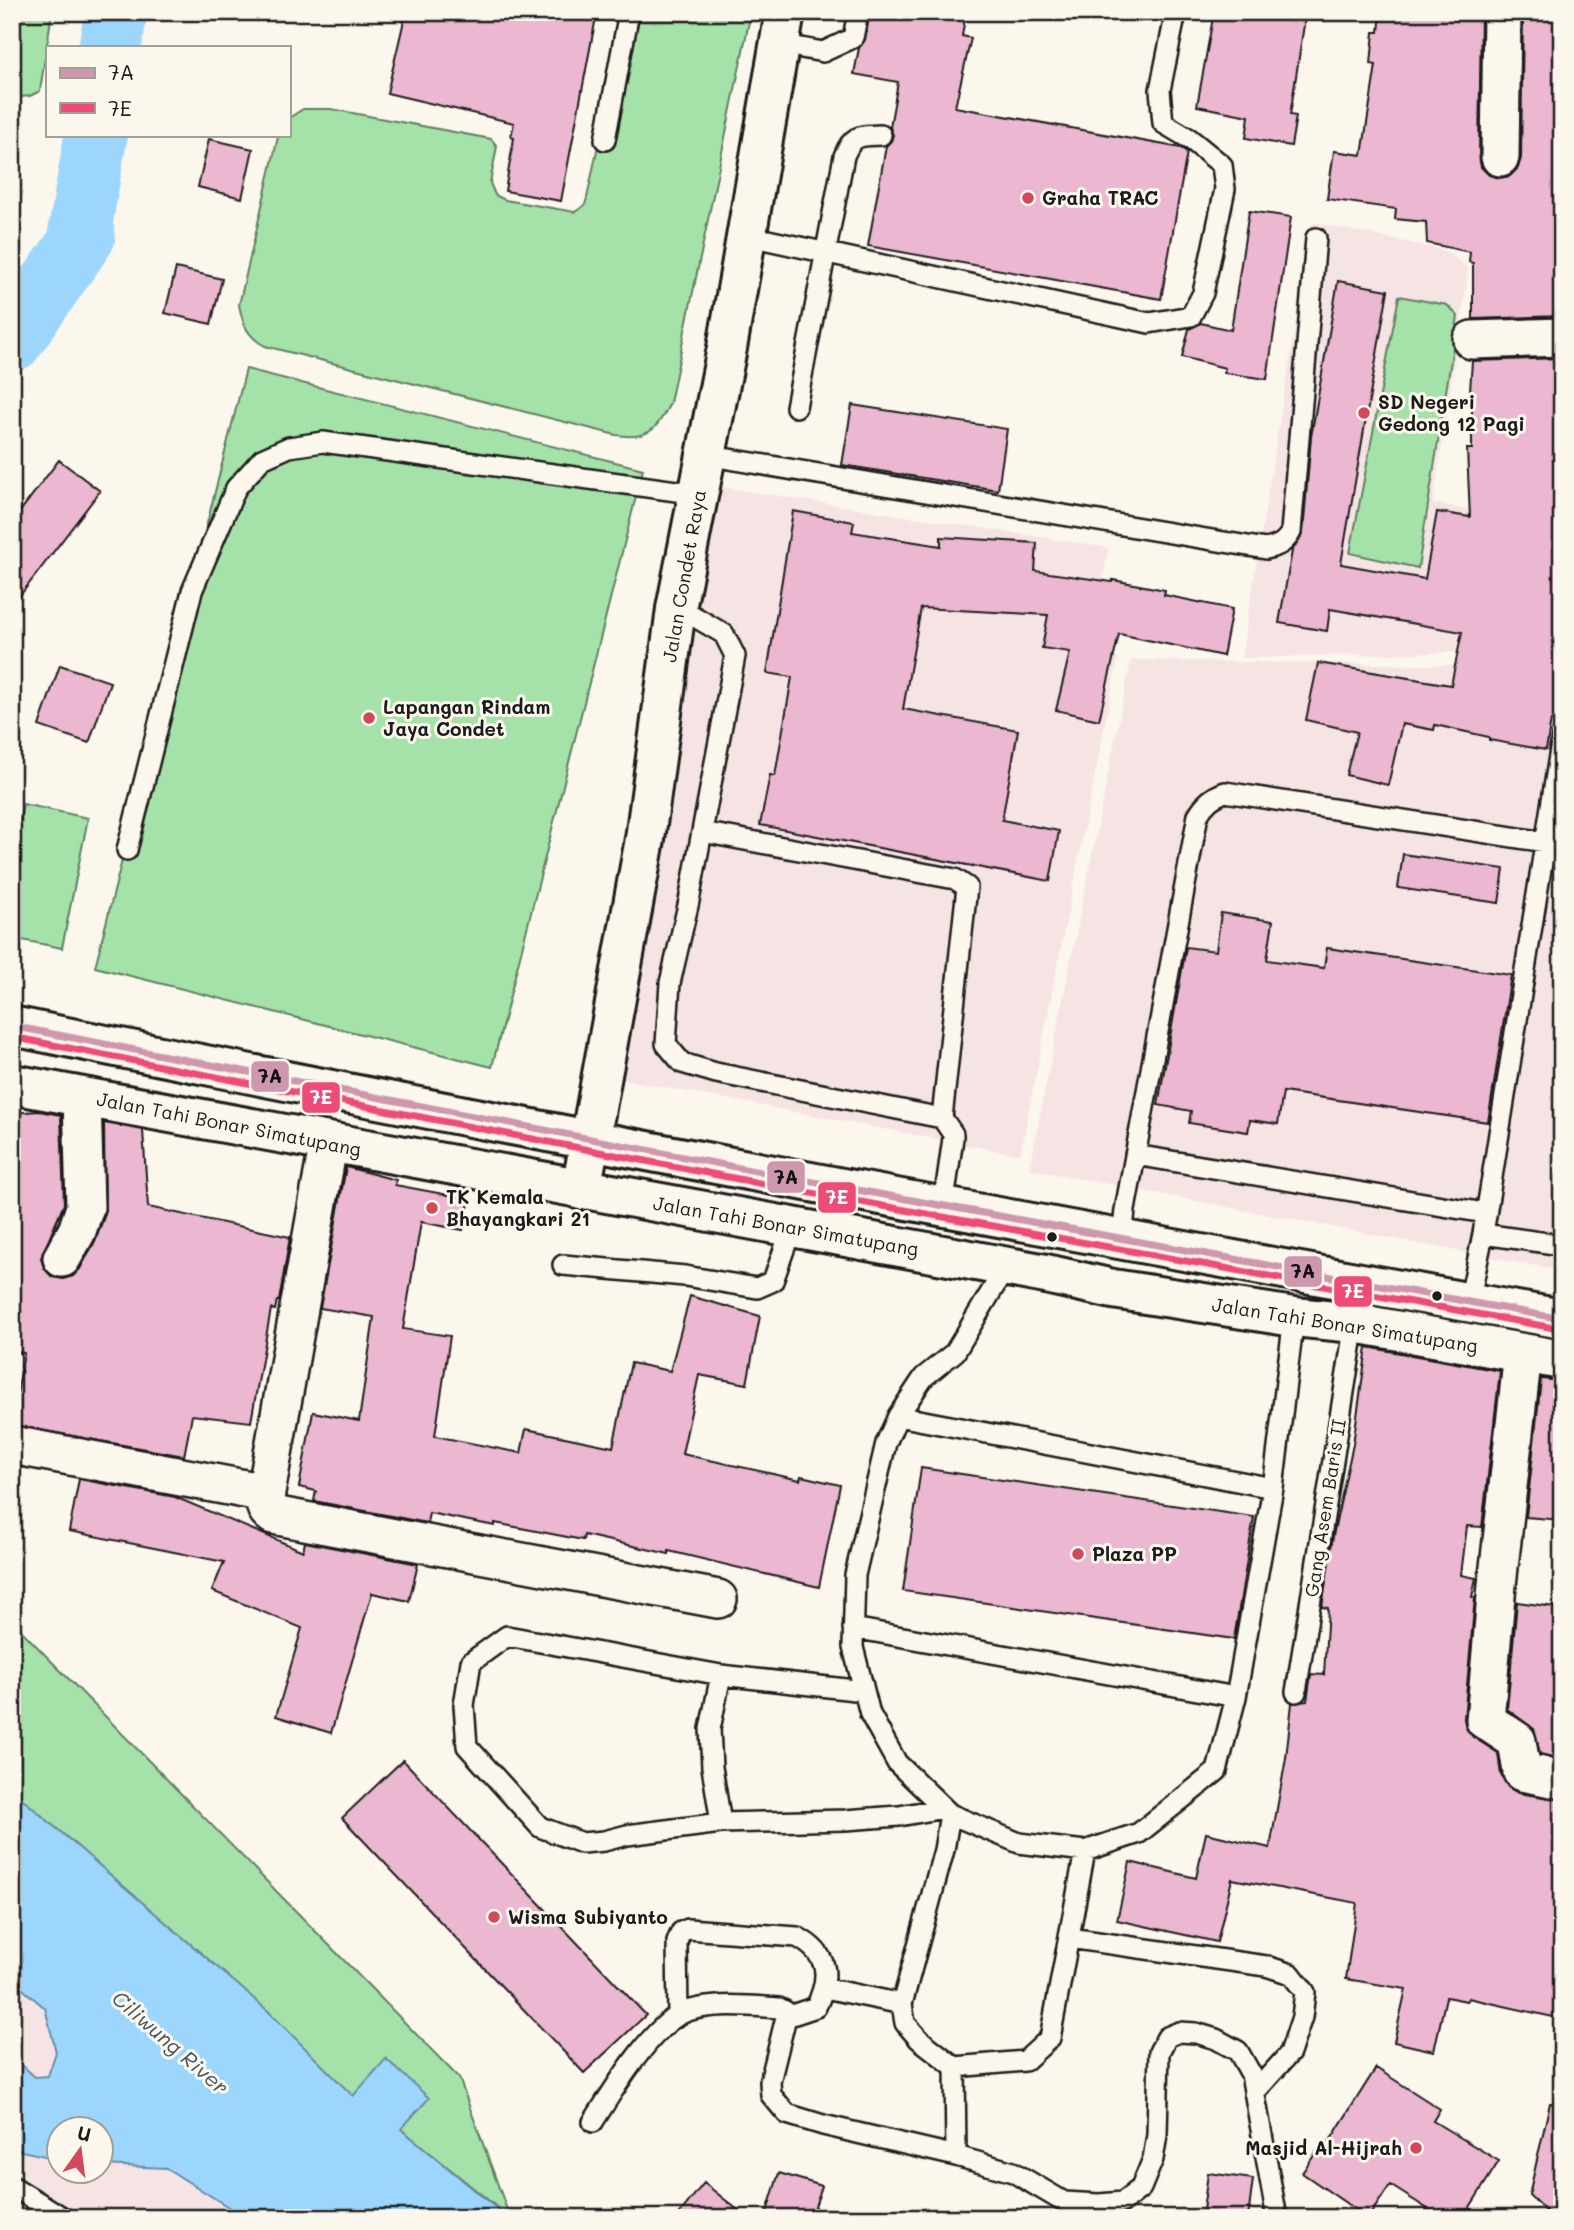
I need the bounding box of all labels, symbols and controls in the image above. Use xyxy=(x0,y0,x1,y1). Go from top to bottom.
legend xyxy=(46,46,290,136)
text: 7A xyxy=(108,58,134,85)
text: 7E xyxy=(108,94,132,121)
place label: Graha TRAC xyxy=(1042,185,1158,210)
marker: Graha TRAC xyxy=(1020,190,1036,206)
place label: SD Negeri Gedong 12 Pagi xyxy=(1378,389,1525,436)
marker: SD Negeri Gedong 12 Pagi xyxy=(1356,405,1372,421)
street label: Jalan Condet Raya xyxy=(656,488,711,664)
place label: Lapangan Rindam Jaya Condet xyxy=(383,694,550,741)
marker: Lapangan Rindam Jaya Condet xyxy=(361,710,377,726)
line badge: 7A xyxy=(250,1060,290,1093)
text: 7A xyxy=(258,1063,282,1088)
line badge: 7E xyxy=(301,1081,341,1114)
text: 7E xyxy=(310,1084,332,1109)
street label: Jalan Tahi Bonar Simatupang xyxy=(95,1086,363,1161)
line badge: 7A xyxy=(766,1160,806,1194)
text: 7A xyxy=(774,1164,798,1189)
line badge: 7E xyxy=(817,1181,857,1214)
place label: TK Kemala Bhayangkari 21 xyxy=(446,1184,590,1231)
text: 7E xyxy=(826,1184,848,1209)
street label: Jalan Tahi Bonar Simatupang xyxy=(651,1190,921,1261)
marker: TK Kemala Bhayangkari 21 xyxy=(424,1200,440,1216)
unlabelled marker xyxy=(1045,1230,1059,1244)
line badge: 7A xyxy=(1283,1255,1323,1288)
text: 7A xyxy=(1291,1258,1315,1283)
line badge: 7E xyxy=(1333,1275,1373,1308)
text: 7E xyxy=(1342,1278,1364,1303)
unlabelled marker xyxy=(1430,1289,1444,1303)
street label: Jalan Tahi Bonar Simatupang xyxy=(1210,1291,1480,1358)
street label: Gang Asem Baris II xyxy=(1298,1417,1351,1599)
place label: Plaza PP xyxy=(1092,1541,1177,1566)
marker: Plaza PP xyxy=(1070,1546,1086,1562)
place label: Wisma Subiyanto xyxy=(508,1904,668,1929)
marker: Wisma Subiyanto xyxy=(486,1909,502,1925)
water label: Ciliwung River xyxy=(107,1984,235,2100)
north arrow xyxy=(46,2114,116,2184)
text: U xyxy=(75,2119,94,2147)
place label: Masjid Al-Hijrah xyxy=(1245,2135,1402,2160)
marker: Masjid Al-Hijrah xyxy=(1408,2140,1424,2156)

